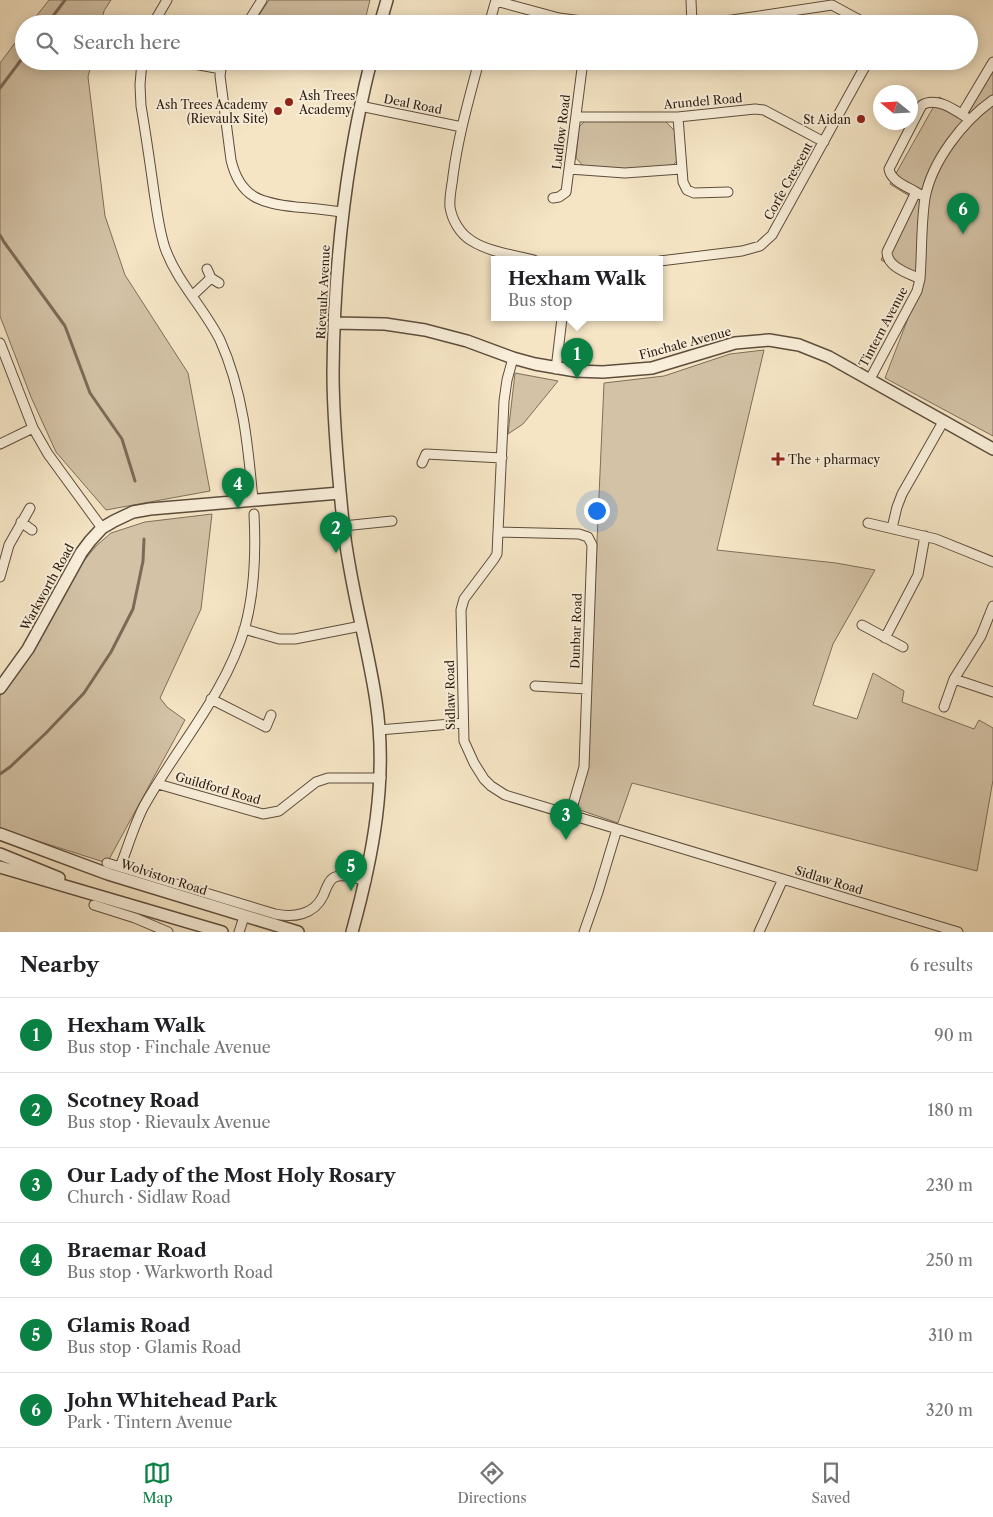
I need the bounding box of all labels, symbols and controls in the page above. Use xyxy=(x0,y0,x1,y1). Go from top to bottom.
search box xyxy=(15,15,978,70)
icon: search xyxy=(33,29,61,57)
text: Search here xyxy=(73,31,181,54)
north arrow xyxy=(873,85,918,130)
place label: Ash Trees Academy xyxy=(298,88,355,117)
street label: Arundel Road xyxy=(662,90,744,112)
street label: Deal Road xyxy=(383,91,444,117)
street label: Ludlow Road xyxy=(549,93,573,170)
marker: Ash Trees Academy xyxy=(283,96,295,108)
place label: Ash Trees Academy (Rievaulx Site) xyxy=(155,97,268,126)
marker: Ash Trees Academy (Rievaulx Site) xyxy=(272,105,284,117)
place label: St Aidan xyxy=(803,112,851,127)
marker: St Aidan xyxy=(855,113,867,125)
street label: Corfe Crescent xyxy=(760,139,816,223)
pin: 6 xyxy=(947,193,979,234)
street label: Rievaulx Avenue xyxy=(313,244,333,340)
popup xyxy=(491,256,663,321)
text: Hexham Walk xyxy=(508,267,646,290)
street label: Tintern Avenue xyxy=(856,284,911,370)
text: Bus stop xyxy=(508,290,572,310)
street label: Finchale Avenue xyxy=(637,323,733,363)
pin: 1 xyxy=(561,338,593,379)
place label: The + pharmacy xyxy=(788,452,880,467)
marker: The + pharmacy xyxy=(772,453,784,465)
pin: 4 xyxy=(222,468,254,509)
your location xyxy=(584,498,610,524)
pin: 2 xyxy=(320,512,352,553)
street label: Warkworth Road xyxy=(16,540,77,634)
street label: Dunbar Road xyxy=(567,592,585,669)
street label: Sidlaw Road xyxy=(442,659,458,730)
street label: Guildford Road xyxy=(174,769,263,808)
pin: 3 xyxy=(550,799,582,840)
pin: 5 xyxy=(335,850,367,891)
street label: Wolviston Road xyxy=(118,856,210,898)
street label: Sidlaw Road xyxy=(793,863,865,898)
text: Nearby xyxy=(20,952,99,977)
text: 6 results xyxy=(910,955,973,975)
text: Hexham Walk xyxy=(67,1014,205,1037)
text: 1 xyxy=(32,1025,40,1045)
text: 90 m xyxy=(934,1025,973,1045)
text: Bus stop · Finchale Avenue xyxy=(67,1037,271,1057)
text: Scotney Road xyxy=(67,1089,199,1112)
text: 2 xyxy=(31,1100,41,1120)
text: 180 m xyxy=(927,1100,973,1120)
text: Bus stop · Rievaulx Avenue xyxy=(67,1112,271,1132)
text: Our Lady of the Most Holy Rosary xyxy=(67,1164,395,1187)
text: 3 xyxy=(31,1175,41,1195)
text: 230 m xyxy=(926,1175,973,1195)
text: Church · Sidlaw Road xyxy=(67,1187,231,1207)
text: Braemar Road xyxy=(67,1239,207,1262)
text: 4 xyxy=(31,1250,41,1270)
text: 250 m xyxy=(926,1250,973,1270)
text: Bus stop · Warkworth Road xyxy=(67,1262,273,1282)
text: Glamis Road xyxy=(67,1314,190,1337)
text: 5 xyxy=(32,1325,40,1345)
text: 310 m xyxy=(928,1325,973,1345)
text: Bus stop · Glamis Road xyxy=(67,1337,241,1357)
text: John Whitehead Park xyxy=(67,1389,277,1412)
text: 6 xyxy=(31,1400,41,1420)
text: 320 m xyxy=(926,1400,973,1420)
text: Park · Tintern Avenue xyxy=(67,1412,233,1432)
tab: Map xyxy=(142,1459,173,1507)
tab: Directions xyxy=(457,1459,527,1507)
tab: Saved xyxy=(812,1459,850,1507)

